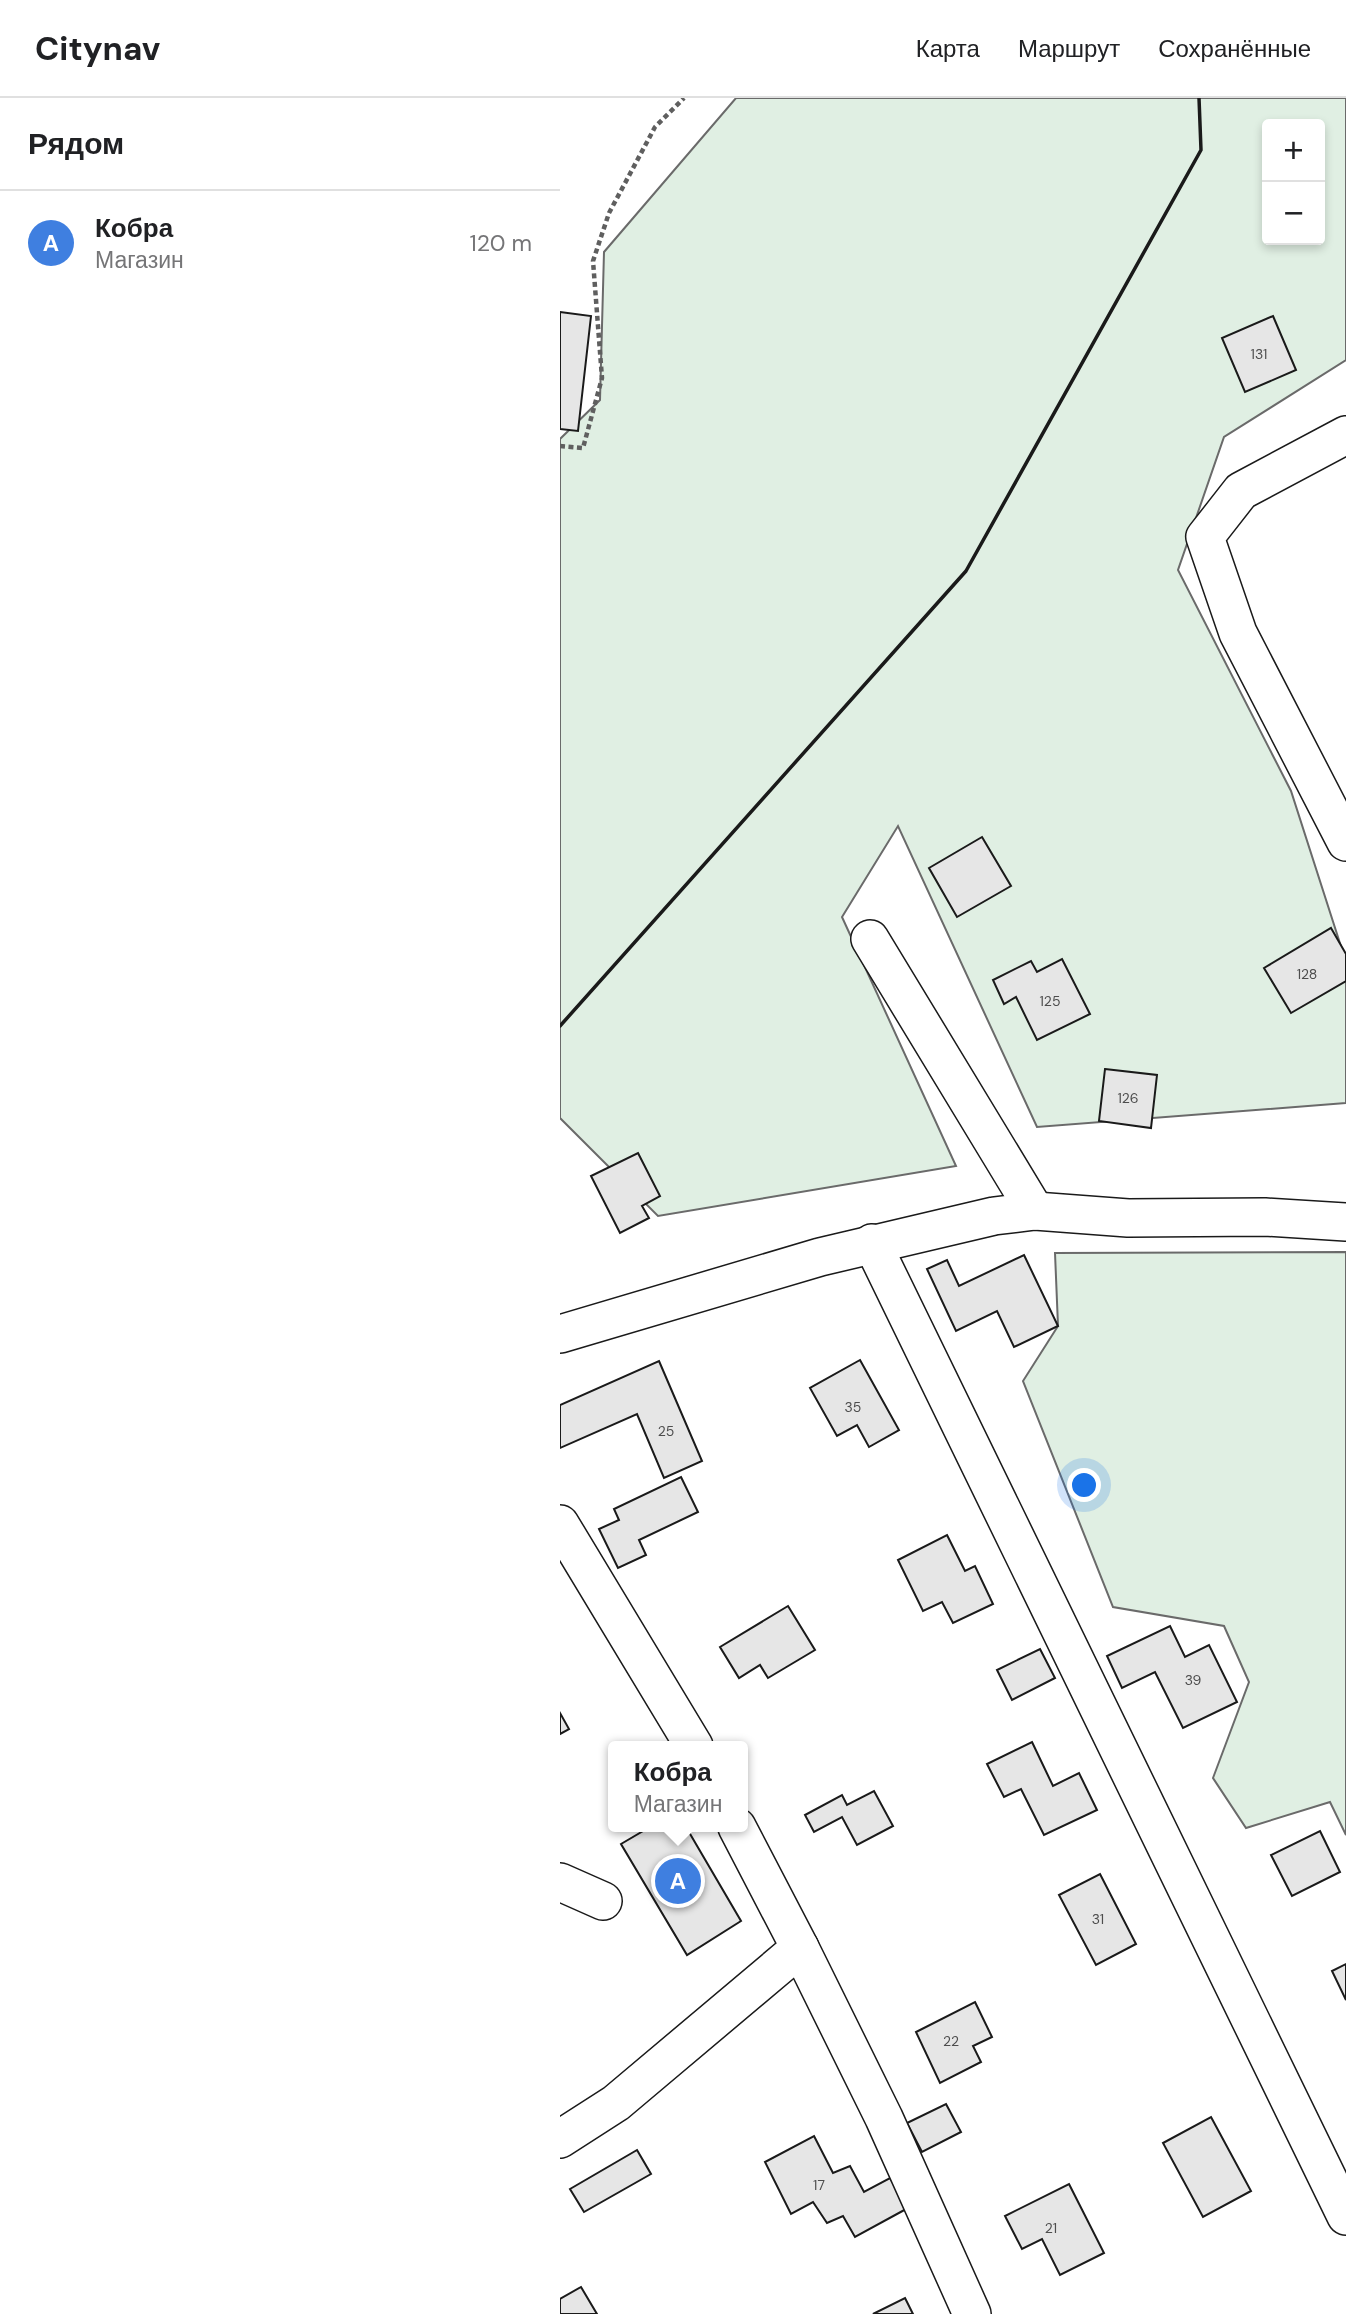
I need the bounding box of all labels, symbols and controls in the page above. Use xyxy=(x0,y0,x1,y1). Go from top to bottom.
text: Citynav xyxy=(35,27,160,70)
text: Карта xyxy=(916,33,980,64)
text: Маршрут xyxy=(1018,33,1120,64)
text: Сохранённые xyxy=(1158,33,1311,64)
map controls xyxy=(1262,119,1325,245)
button: + xyxy=(1262,119,1325,182)
text: Рядом xyxy=(28,124,124,163)
button: − xyxy=(1262,182,1325,245)
text: Кобра xyxy=(95,211,173,245)
text: A xyxy=(43,228,59,258)
text: 120 m xyxy=(469,228,532,258)
text: Магазин xyxy=(95,245,184,275)
house number: 131 xyxy=(1251,345,1267,363)
house number: 128 xyxy=(1297,965,1317,983)
house number: 125 xyxy=(1040,992,1060,1010)
house number: 126 xyxy=(1117,1089,1139,1107)
house number: 35 xyxy=(845,1398,861,1416)
house number: 25 xyxy=(658,1422,674,1440)
your location xyxy=(1067,1468,1101,1502)
house number: 39 xyxy=(1185,1671,1202,1689)
popup xyxy=(608,1741,748,1832)
text: Кобра xyxy=(634,1755,712,1789)
text: Магазин xyxy=(634,1789,722,1819)
pin: A xyxy=(655,1855,701,1907)
house number: 31 xyxy=(1092,1910,1104,1928)
house number: 22 xyxy=(943,2032,959,2050)
house number: 17 xyxy=(813,2176,825,2194)
house number: 21 xyxy=(1045,2219,1057,2237)

